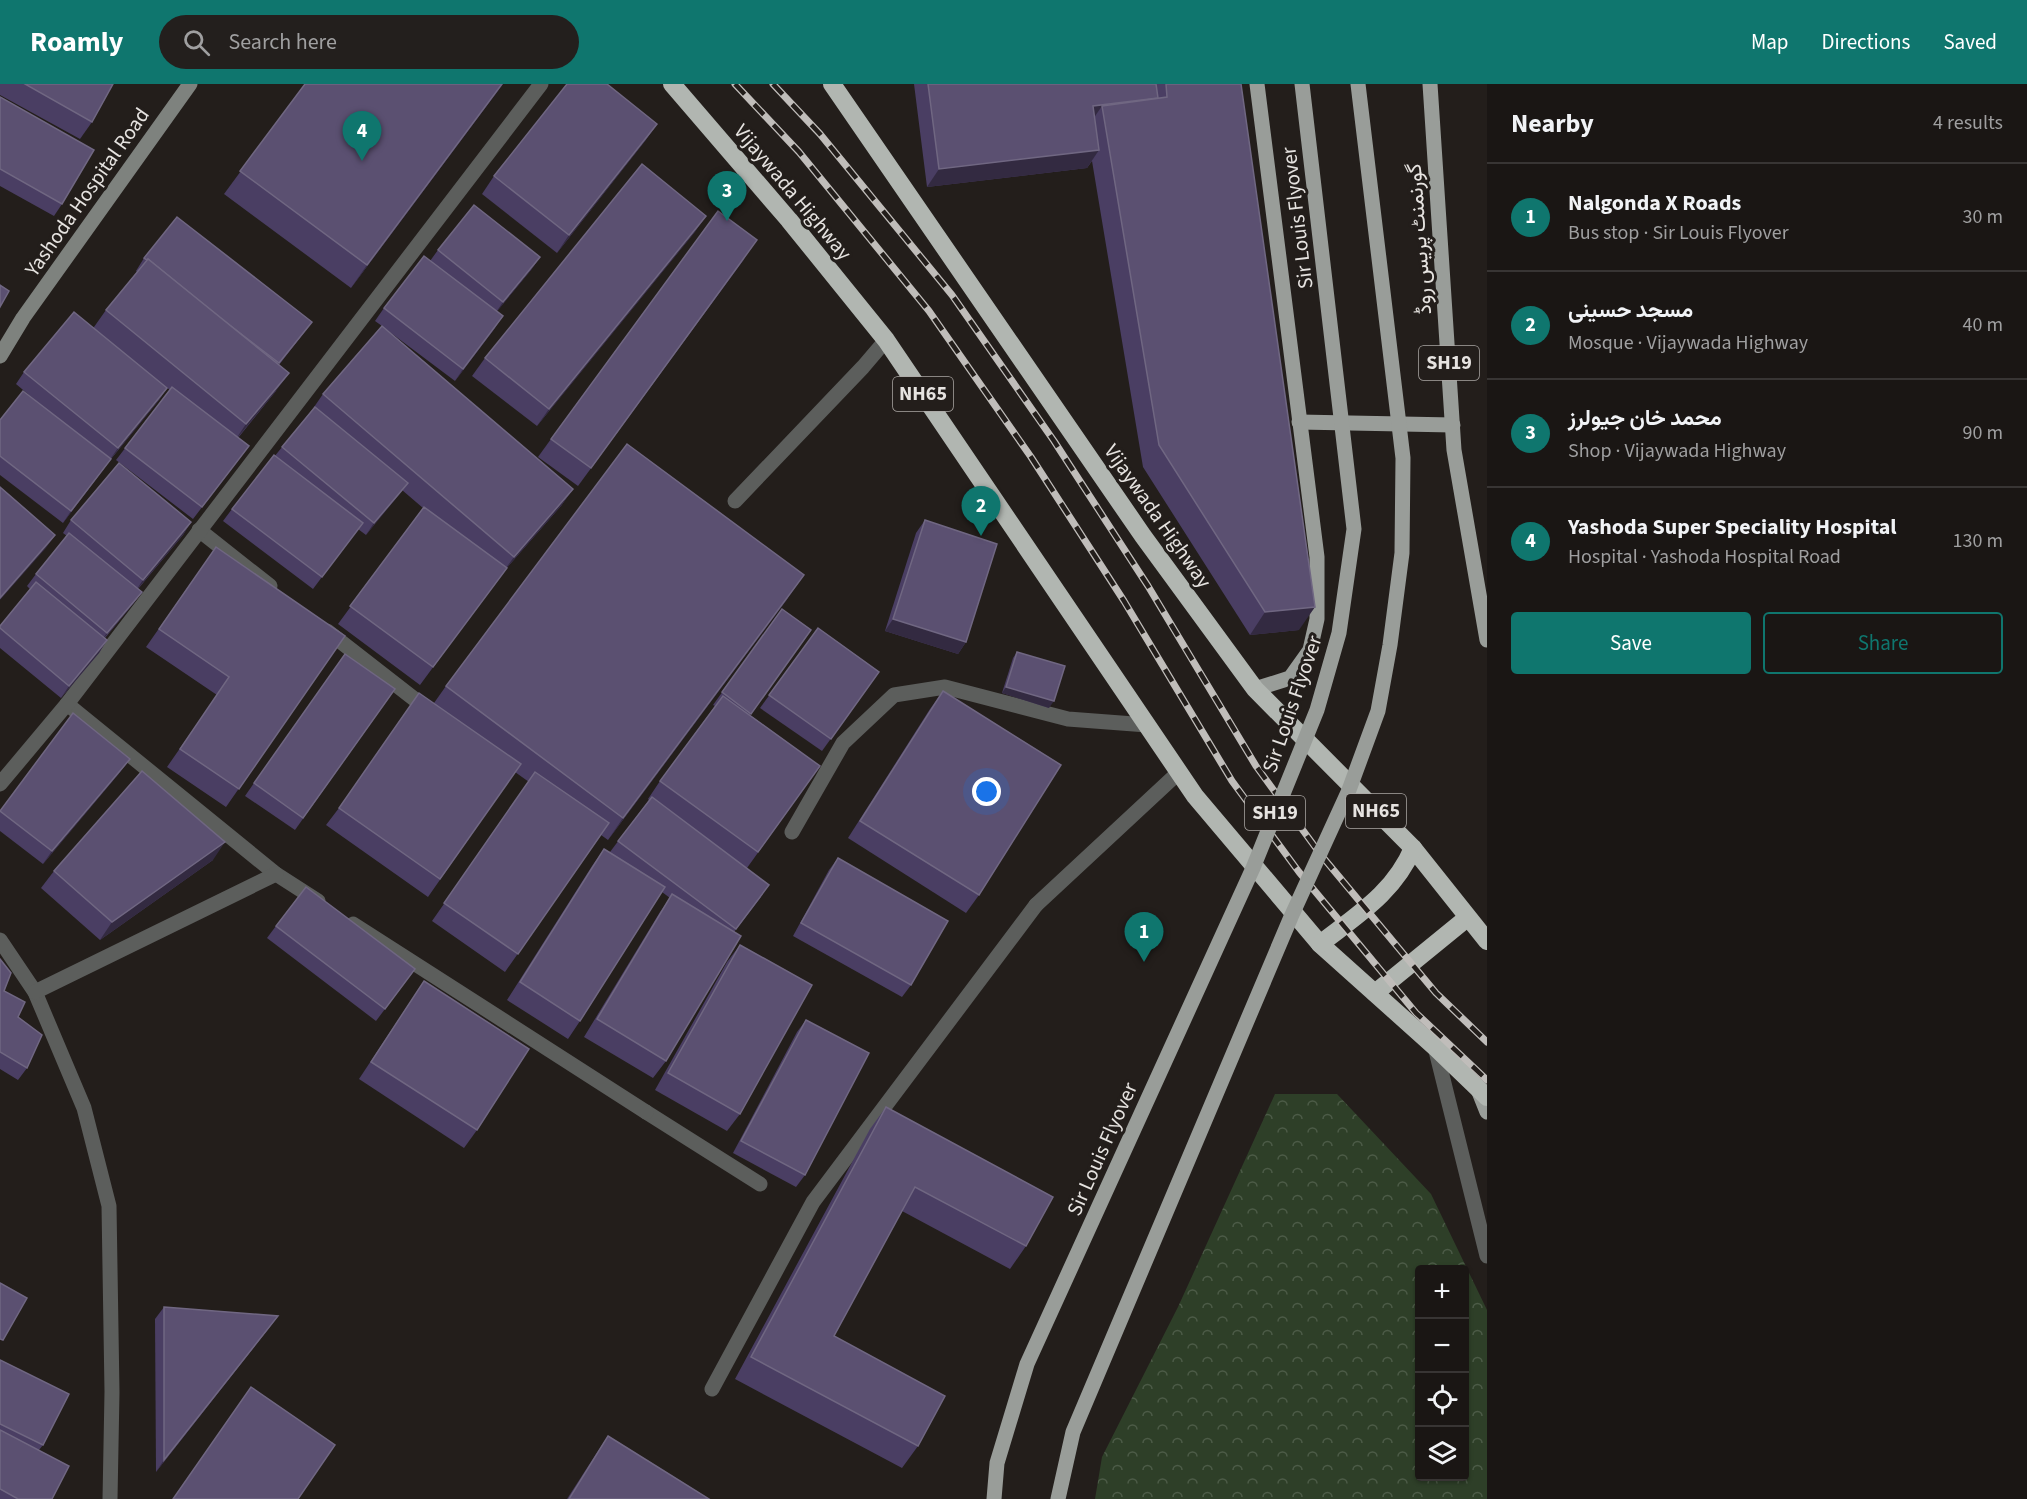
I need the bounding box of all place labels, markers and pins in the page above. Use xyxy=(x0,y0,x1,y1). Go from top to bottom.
pin: 4 xyxy=(342,112,382,161)
pin: 3 xyxy=(708,172,746,221)
pin: 2 xyxy=(962,486,1000,536)
pin: 1 xyxy=(1124,912,1164,962)

